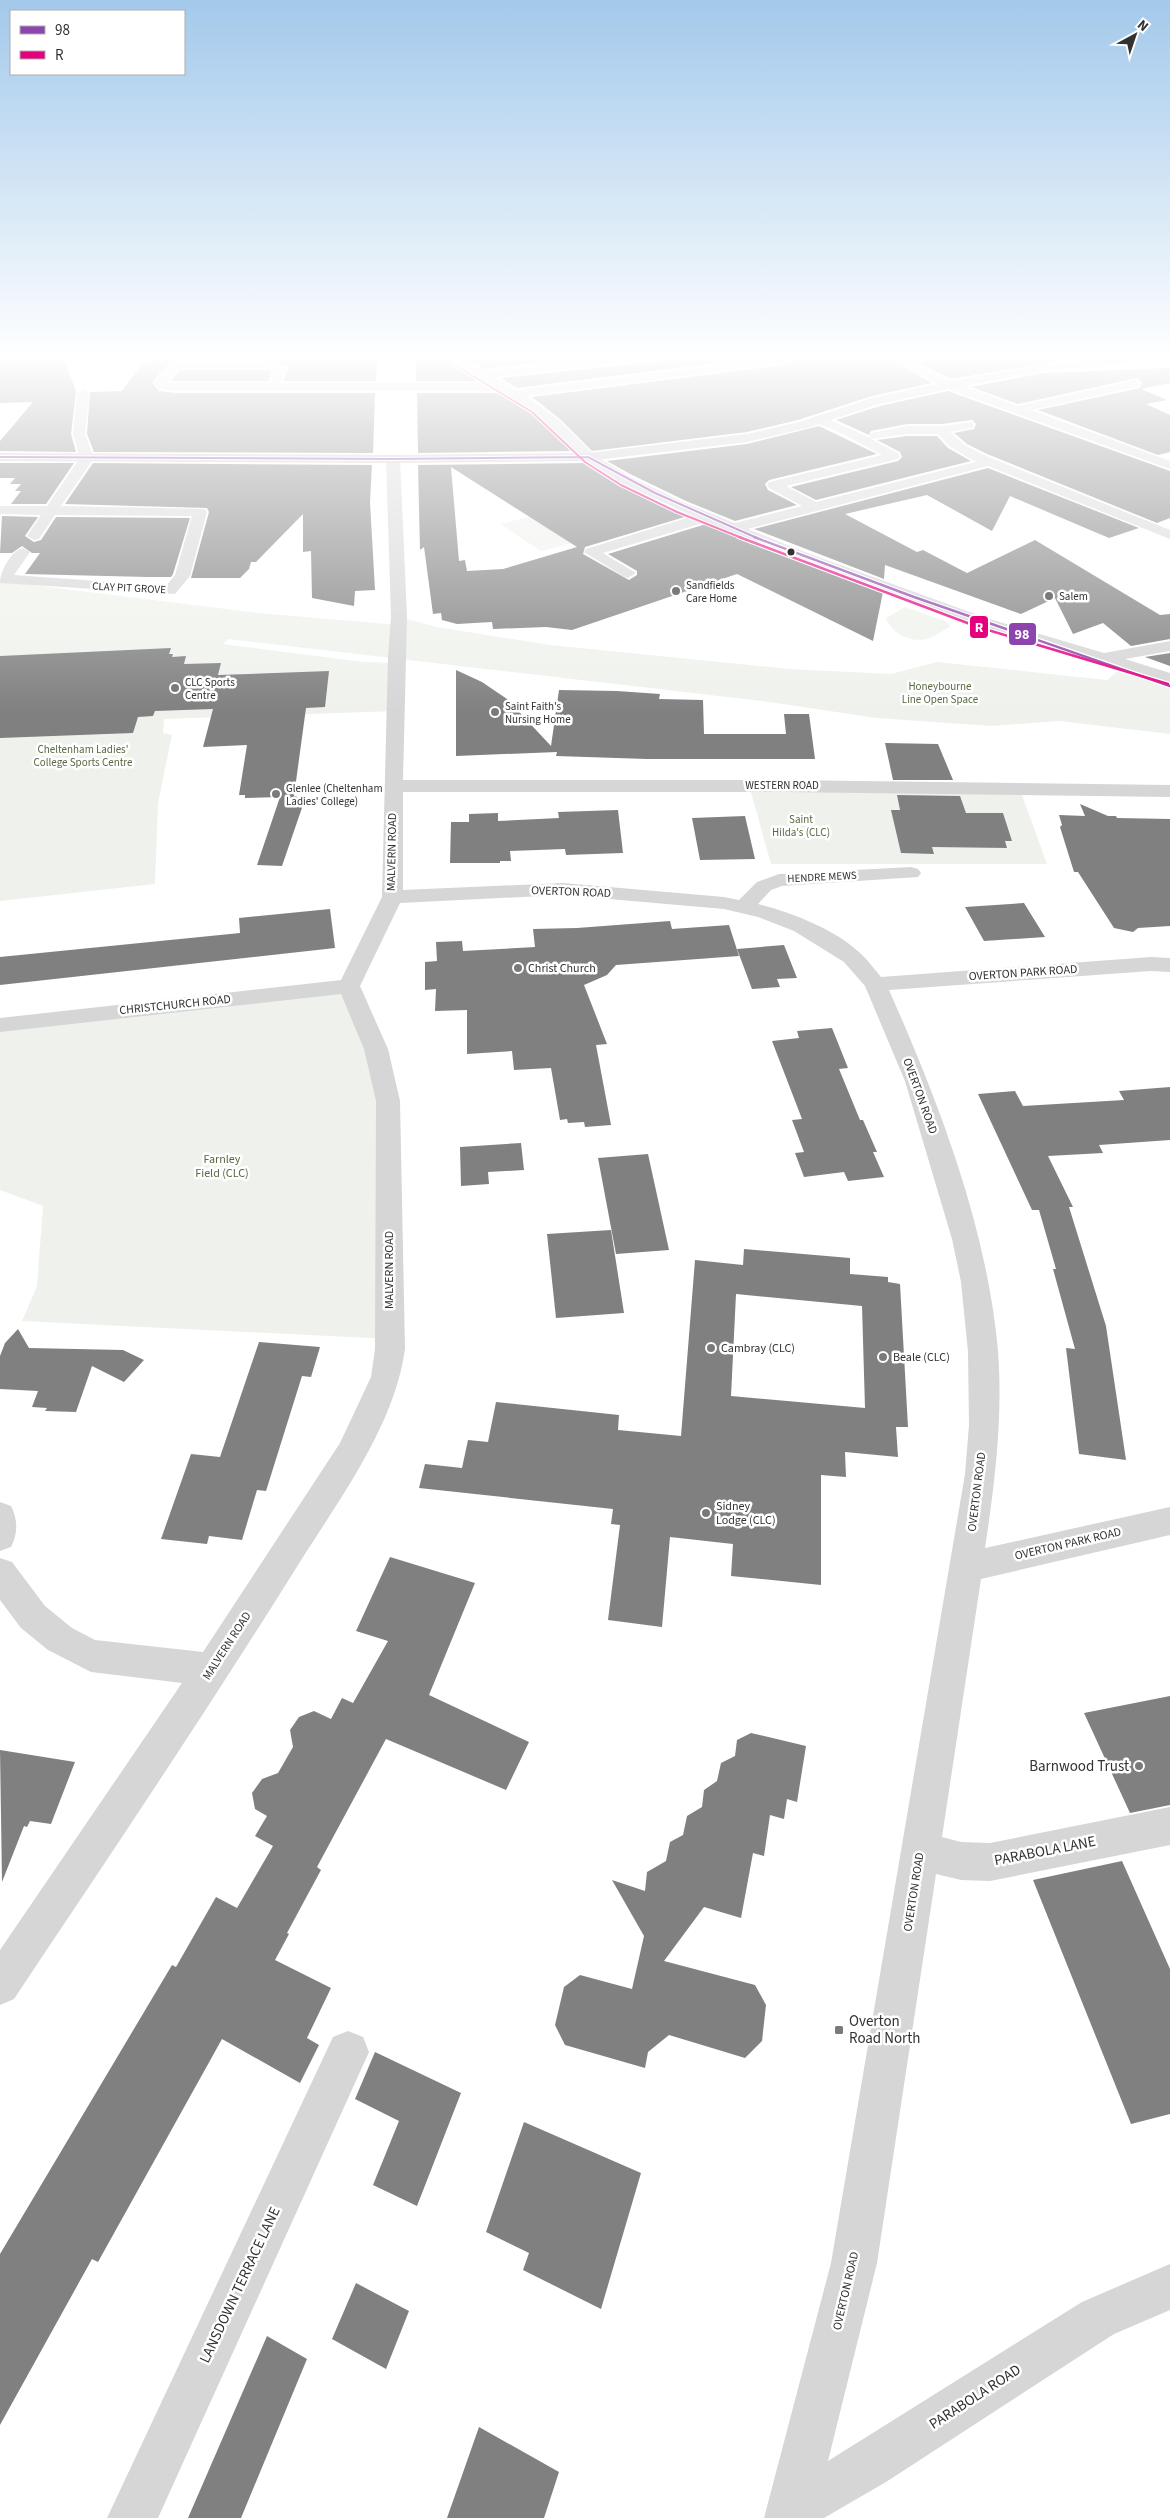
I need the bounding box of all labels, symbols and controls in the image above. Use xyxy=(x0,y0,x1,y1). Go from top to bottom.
legend xyxy=(10,10,185,75)
north arrow xyxy=(1110,10,1160,60)
text: N xyxy=(1133,15,1153,36)
text: 98 xyxy=(55,20,70,41)
text: R xyxy=(55,45,64,66)
unlabelled marker xyxy=(786,547,796,557)
place label: Sandfields Care Home xyxy=(686,578,737,606)
street label: CLAY PIT GROVE xyxy=(92,579,166,597)
marker: Sandfields Care Home xyxy=(670,585,682,597)
place label: Salem xyxy=(1059,589,1088,604)
marker: Salem xyxy=(1043,590,1055,602)
line badge: R xyxy=(969,615,989,639)
text: R xyxy=(975,618,984,638)
line badge: 98 xyxy=(1008,622,1037,646)
text: 98 xyxy=(1015,625,1029,645)
place label: CLC Sports Centre xyxy=(185,675,235,703)
park label: Honeybourne Line Open Space xyxy=(902,679,979,707)
marker: CLC Sports Centre xyxy=(169,682,181,694)
place label: Saint Faith's Nursing Home xyxy=(505,699,571,727)
marker: Saint Faith's Nursing Home xyxy=(489,706,501,718)
park label: Cheltenham Ladies' College Sports Centre xyxy=(33,742,133,770)
street label: WESTERN ROAD xyxy=(745,778,819,793)
place label: Glenlee (Cheltenham Ladies' College) xyxy=(286,781,383,809)
marker: Glenlee (Cheltenham Ladies' College) xyxy=(270,788,282,800)
park label: Saint Hilda's (CLC) xyxy=(772,812,830,840)
street label: MALVERN ROAD xyxy=(383,813,401,891)
street label: HENDRE MEWS xyxy=(787,868,857,886)
street label: OVERTON ROAD xyxy=(531,882,611,902)
place label: Christ Church xyxy=(528,960,596,977)
street label: OVERTON PARK ROAD xyxy=(968,961,1078,985)
marker: Christ Church xyxy=(512,962,524,974)
street label: CHRISTCHURCH ROAD xyxy=(118,991,232,1019)
street label: OVERTON ROAD xyxy=(898,1056,942,1136)
park label: Farnley Field (CLC) xyxy=(195,1151,249,1182)
street label: MALVERN ROAD xyxy=(381,1231,398,1309)
place label: Cambray (CLC) xyxy=(721,1340,795,1357)
marker: Cambray (CLC) xyxy=(705,1342,717,1354)
place label: Beale (CLC) xyxy=(893,1349,950,1366)
marker: Beale (CLC) xyxy=(877,1351,889,1363)
street label: OVERTON ROAD xyxy=(964,1451,990,1533)
place label: Sidney Lodge (CLC) xyxy=(716,1498,776,1529)
marker: Sidney Lodge (CLC) xyxy=(700,1507,712,1519)
street label: OVERTON PARK ROAD xyxy=(1013,1523,1123,1565)
street label: MALVERN ROAD xyxy=(199,1609,255,1683)
place label: Barnwood Trust xyxy=(1029,1756,1129,1777)
marker: Barnwood Trust xyxy=(1133,1760,1145,1772)
street label: PARABOLA LANE xyxy=(992,1831,1098,1871)
street label: OVERTON ROAD xyxy=(899,1851,929,1933)
place label: Overton Road North xyxy=(849,2011,920,2049)
marker: Overton Road North xyxy=(833,2024,845,2036)
street label: LANSDOWN TERRACE LANE xyxy=(194,2203,286,2367)
street label: OVERTON ROAD xyxy=(829,2250,863,2332)
street label: PARABOLA ROAD xyxy=(925,2359,1025,2435)

